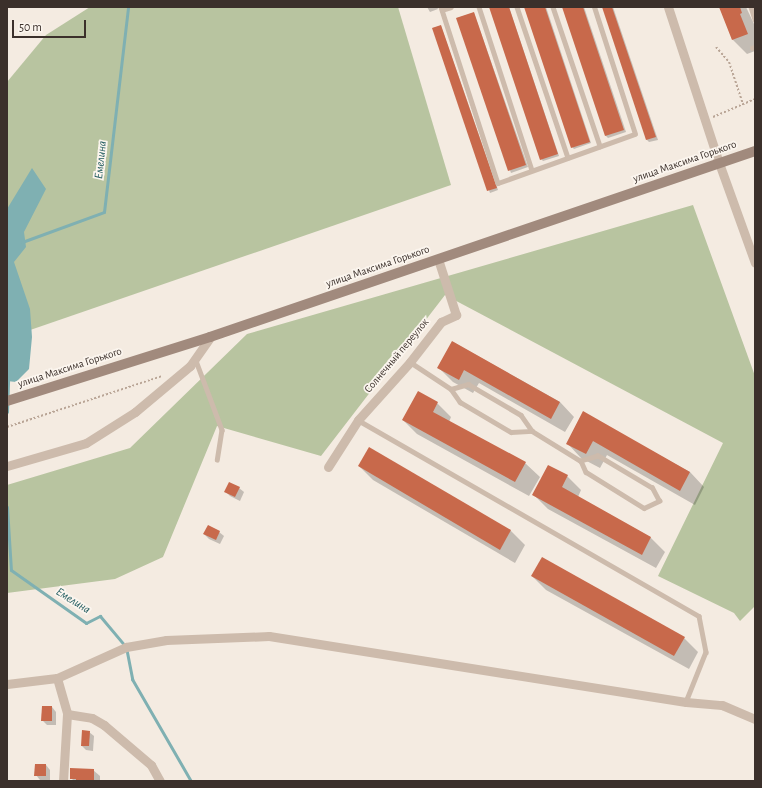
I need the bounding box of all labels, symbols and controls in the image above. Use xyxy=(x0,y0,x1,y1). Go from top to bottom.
scale bar xyxy=(14,12,88,38)
text: 50 m xyxy=(19,21,42,33)
street label: улица Максима Горького xyxy=(632,138,738,186)
water label: Емелина xyxy=(92,140,110,180)
street label: улица Максима Горького xyxy=(325,243,431,291)
street label: Солнечный переулок xyxy=(362,316,432,396)
street label: улица Максима Горького xyxy=(16,345,124,391)
water label: Емелина xyxy=(53,585,93,617)

